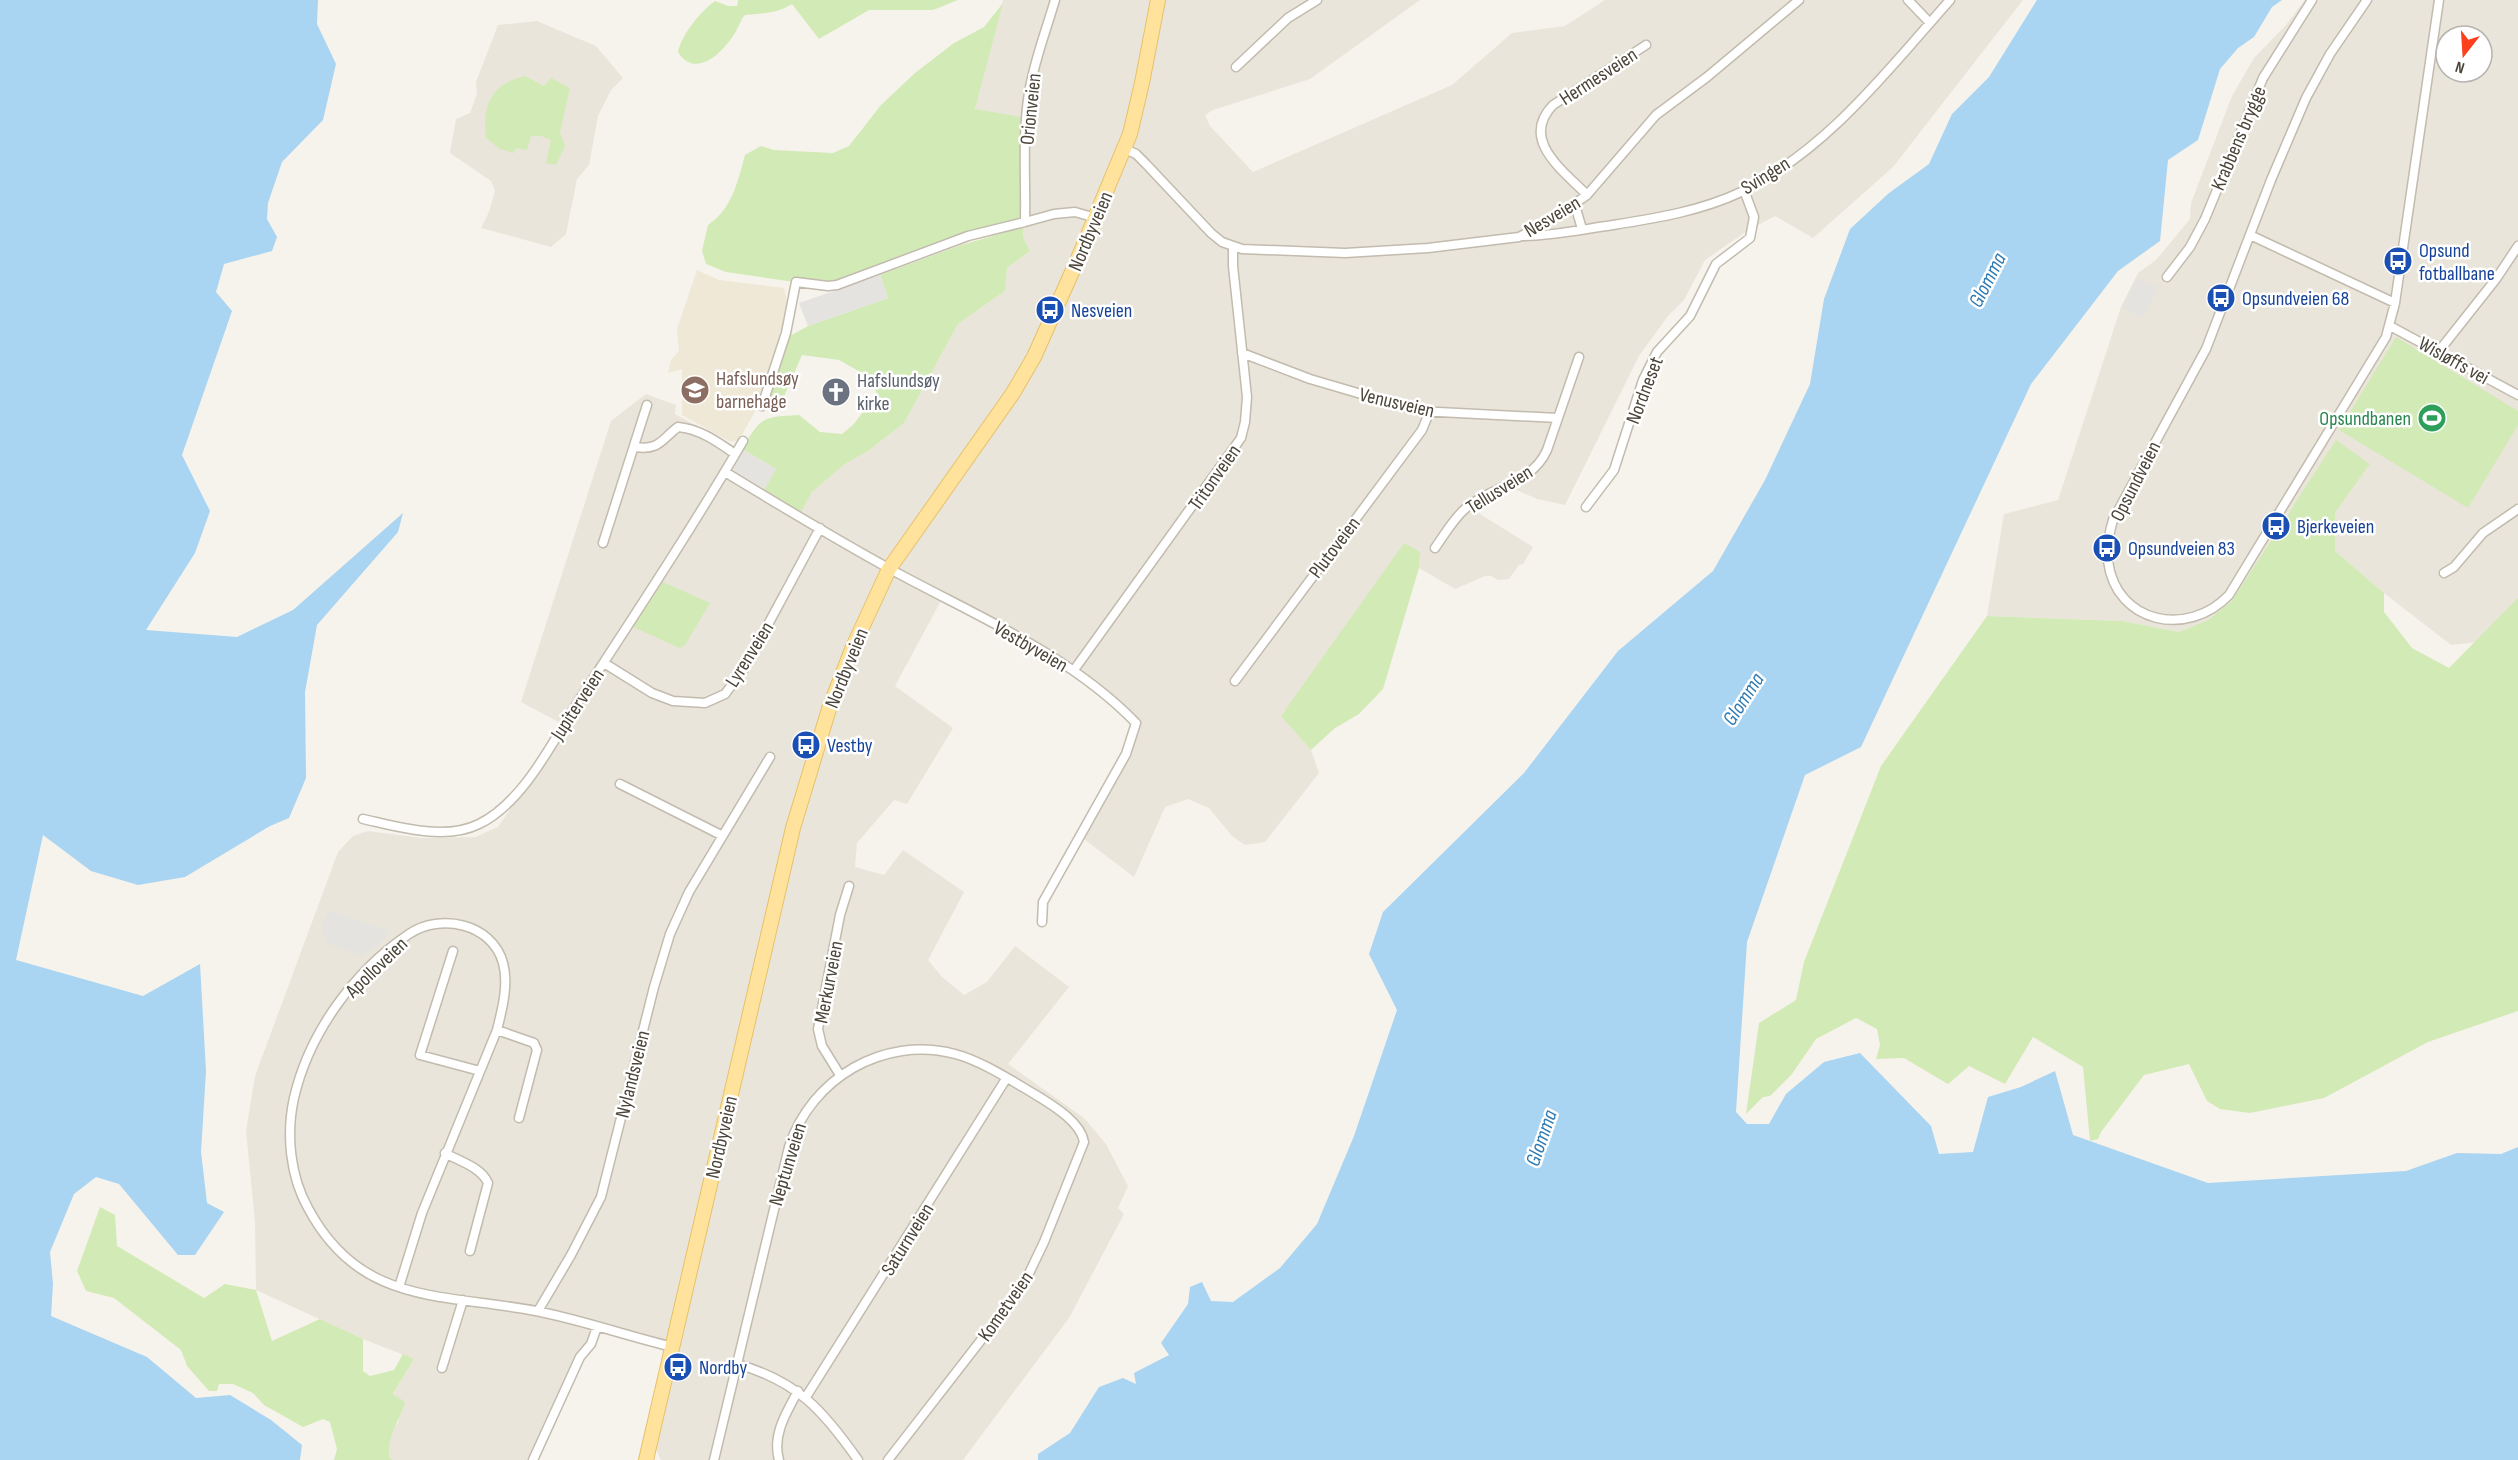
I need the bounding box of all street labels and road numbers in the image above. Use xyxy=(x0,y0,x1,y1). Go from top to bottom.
street label: Hermesveien xyxy=(1555,43,1642,111)
street label: Orionveien xyxy=(1015,72,1047,146)
street label: Krabbens brygge xyxy=(2206,83,2272,194)
street label: Svingen xyxy=(1737,152,1794,200)
street label: Nordbyveien xyxy=(1063,188,1118,275)
street label: Nesveien xyxy=(1520,191,1585,243)
street label: Wisløffs vei xyxy=(2414,332,2493,390)
street label: Nordneset xyxy=(1621,353,1669,427)
street label: Venusveien xyxy=(1357,383,1437,423)
street label: Opsundveien xyxy=(2106,437,2166,525)
street label: Tritonveien xyxy=(1184,440,1246,515)
street label: Tellusveien xyxy=(1462,460,1537,520)
street label: Plutoveien xyxy=(1304,512,1366,583)
street label: Vestbyveien xyxy=(989,616,1072,678)
street label: Lyrenveien xyxy=(720,617,779,692)
street label: Nordbyveien xyxy=(820,625,874,712)
street label: Jupiterveien xyxy=(545,664,610,746)
street label: Apolloveien xyxy=(340,932,413,1004)
street label: Merkurveien xyxy=(809,939,849,1025)
street label: Nylandsveien xyxy=(611,1028,655,1120)
street label: Nordbyveien xyxy=(701,1094,743,1181)
street label: Neptunveien xyxy=(764,1120,812,1209)
street label: Saturnveien xyxy=(876,1199,939,1280)
street label: Kometveien xyxy=(973,1267,1039,1346)

